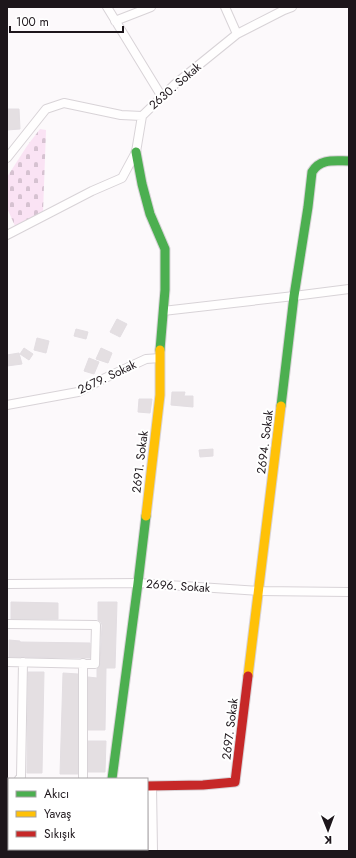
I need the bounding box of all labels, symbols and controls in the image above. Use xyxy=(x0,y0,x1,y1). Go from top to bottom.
scale bar xyxy=(10,8,123,34)
text: 100 m xyxy=(16,13,49,31)
street label: 2630. Sokak xyxy=(145,58,206,114)
street label: 2679. Sokak xyxy=(75,355,140,398)
street label: 2694. Sokak xyxy=(252,408,278,475)
street label: 2691. Sokak xyxy=(127,429,153,494)
street label: 2696. Sokak xyxy=(145,575,211,597)
street label: 2697. Sokak xyxy=(217,696,243,761)
legend xyxy=(8,778,148,850)
text: Akıcı xyxy=(44,785,69,803)
text: Yavaş xyxy=(44,805,71,823)
north arrow xyxy=(308,810,348,850)
text: Sıkışık xyxy=(44,825,76,843)
text: K xyxy=(324,832,332,848)

